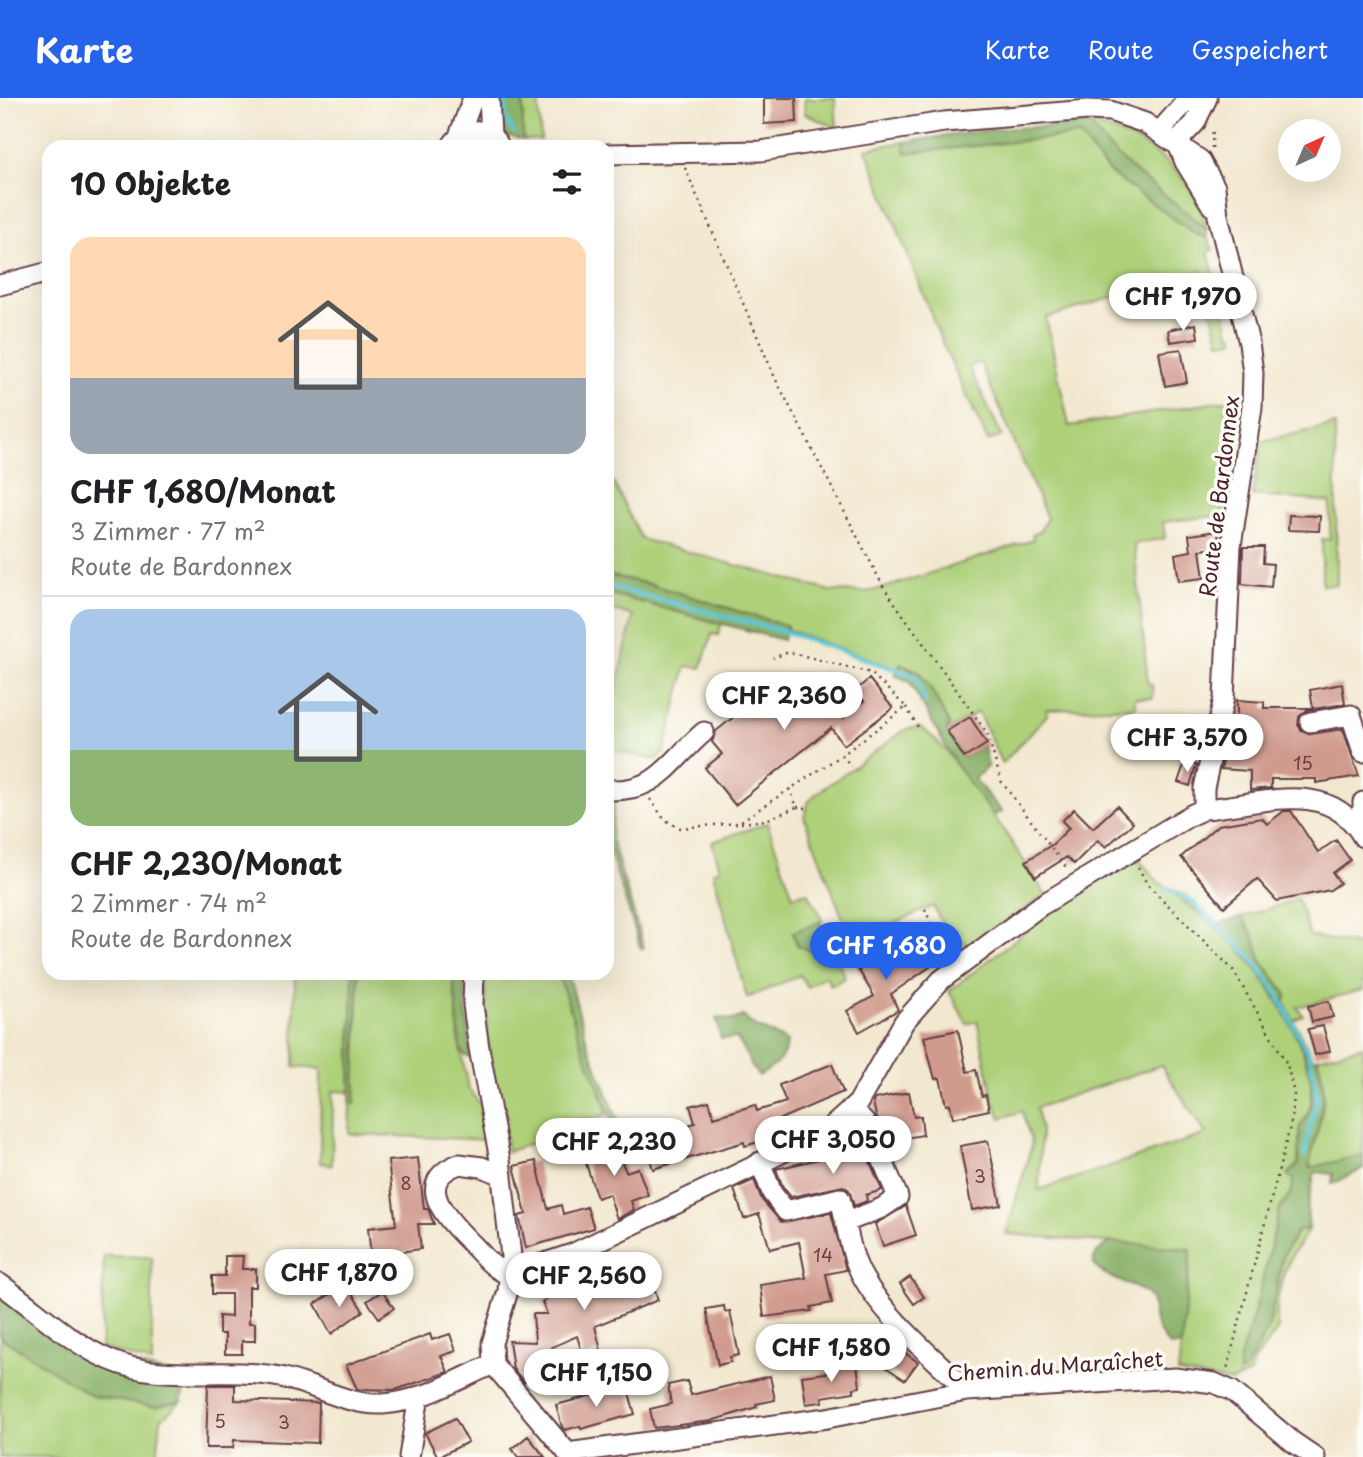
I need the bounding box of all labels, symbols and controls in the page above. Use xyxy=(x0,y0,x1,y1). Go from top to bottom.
text: Karte xyxy=(35,24,133,74)
text: Karte xyxy=(985,31,1050,67)
text: Route xyxy=(1088,31,1154,67)
text: Gespeichert xyxy=(1192,31,1328,67)
north arrow xyxy=(1278,119,1340,182)
map controls xyxy=(1278,119,1341,182)
text: 10 Objekte xyxy=(70,160,231,205)
icon: filters xyxy=(548,163,586,201)
pin: CHF 1,970 xyxy=(1103,274,1263,333)
text: CHF 1,970 xyxy=(1125,278,1241,313)
icon: home xyxy=(265,282,391,408)
street label: Route de Bardonnex xyxy=(1190,393,1246,599)
text: CHF 1,680/Monat xyxy=(70,468,336,513)
text: 3 Zimmer · 77 m² xyxy=(70,513,266,548)
text: Route de Bardonnex xyxy=(70,548,292,583)
icon: home xyxy=(265,654,391,780)
pin: CHF 2,360 xyxy=(704,672,864,732)
text: CHF 2,360 xyxy=(722,677,846,712)
pin: CHF 3,570 xyxy=(1107,714,1267,774)
text: CHF 3,570 xyxy=(1126,719,1248,754)
house number: 15 xyxy=(1293,749,1313,776)
text: CHF 2,230/Monat xyxy=(70,840,342,885)
text: 2 Zimmer · 74 m² xyxy=(70,885,267,920)
text: Route de Bardonnex xyxy=(70,920,292,955)
pin: CHF 1,680 xyxy=(806,922,966,982)
text: CHF 1,680 xyxy=(826,927,946,962)
pin: CHF 3,050 xyxy=(753,1116,913,1176)
pin: CHF 2,230 xyxy=(534,1118,694,1178)
text: CHF 3,050 xyxy=(771,1121,895,1156)
text: CHF 2,230 xyxy=(552,1123,676,1158)
house number: 3 xyxy=(974,1162,986,1189)
house number: 8 xyxy=(400,1169,412,1196)
house number: 14 xyxy=(813,1241,833,1268)
pin: CHF 1,870 xyxy=(259,1250,419,1309)
pin: CHF 2,560 xyxy=(504,1252,664,1312)
text: CHF 1,870 xyxy=(281,1254,397,1289)
text: CHF 2,560 xyxy=(522,1257,646,1292)
pin: CHF 1,580 xyxy=(751,1324,911,1384)
text: CHF 1,580 xyxy=(772,1329,890,1364)
street label: Chemin du Maraîchet xyxy=(946,1341,1164,1389)
pin: CHF 1,150 xyxy=(516,1350,676,1409)
text: CHF 1,150 xyxy=(540,1354,652,1389)
house number: 5 xyxy=(214,1407,226,1434)
house number: 3 xyxy=(278,1408,290,1435)

